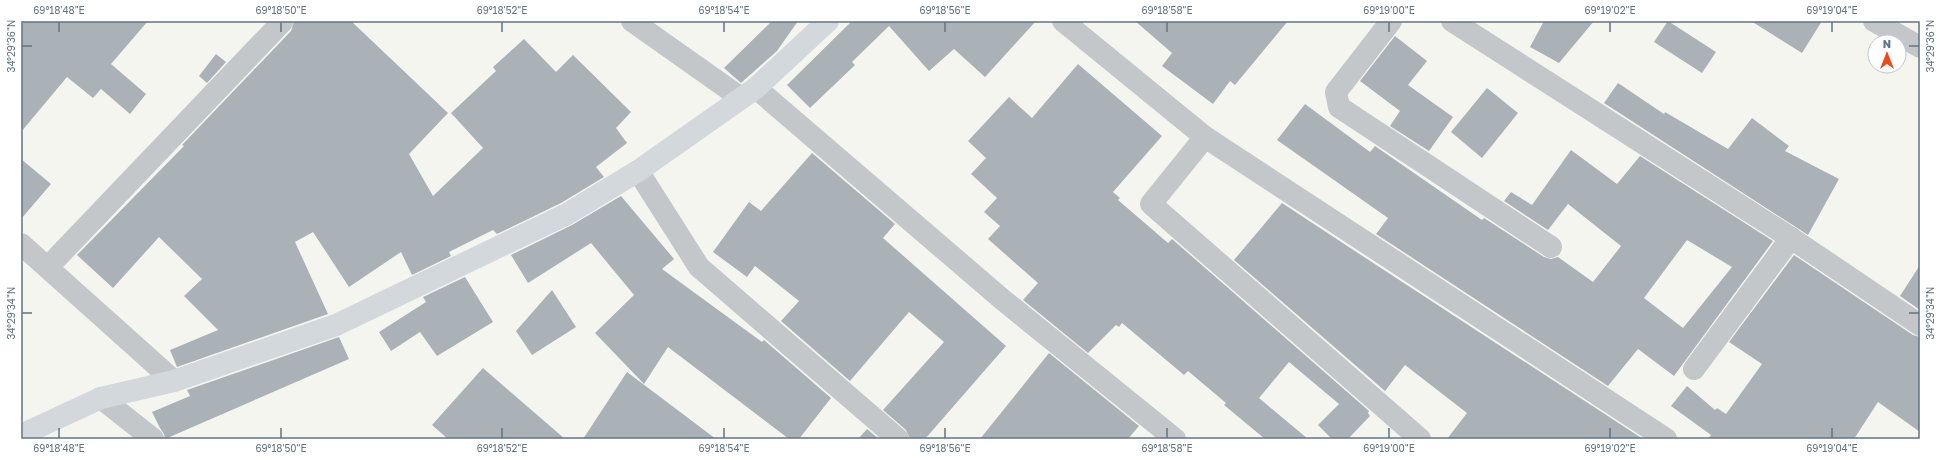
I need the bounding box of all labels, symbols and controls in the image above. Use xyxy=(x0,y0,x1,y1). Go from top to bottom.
text: 69°18'48"E xyxy=(33,4,85,16)
text: 69°18'50"E xyxy=(255,4,307,16)
text: 69°18'52"E xyxy=(477,4,527,16)
text: 69°18'54"E xyxy=(698,4,750,16)
text: 69°18'56"E xyxy=(920,4,971,16)
text: 69°18'58"E xyxy=(1141,4,1193,16)
text: 69°19'00"E xyxy=(1363,4,1415,16)
text: 69°19'02"E xyxy=(1584,4,1636,16)
text: 69°19'04"E xyxy=(1806,4,1858,16)
text: 34°29'36"N xyxy=(5,20,17,72)
text: 34°29'36"N xyxy=(1924,20,1936,72)
north arrow xyxy=(1867,34,1907,74)
text: N xyxy=(1883,37,1891,50)
text: 34°29'34"N xyxy=(5,287,17,339)
text: 34°29'34"N xyxy=(1924,287,1936,339)
text: 69°18'48"E xyxy=(33,442,85,454)
text: 69°18'50"E xyxy=(255,442,307,454)
text: 69°18'52"E xyxy=(477,442,527,454)
text: 69°18'54"E xyxy=(698,442,750,454)
text: 69°18'56"E xyxy=(920,442,971,454)
text: 69°18'58"E xyxy=(1141,442,1193,454)
text: 69°19'00"E xyxy=(1363,442,1415,454)
text: 69°19'02"E xyxy=(1584,442,1636,454)
text: 69°19'04"E xyxy=(1806,442,1858,454)

